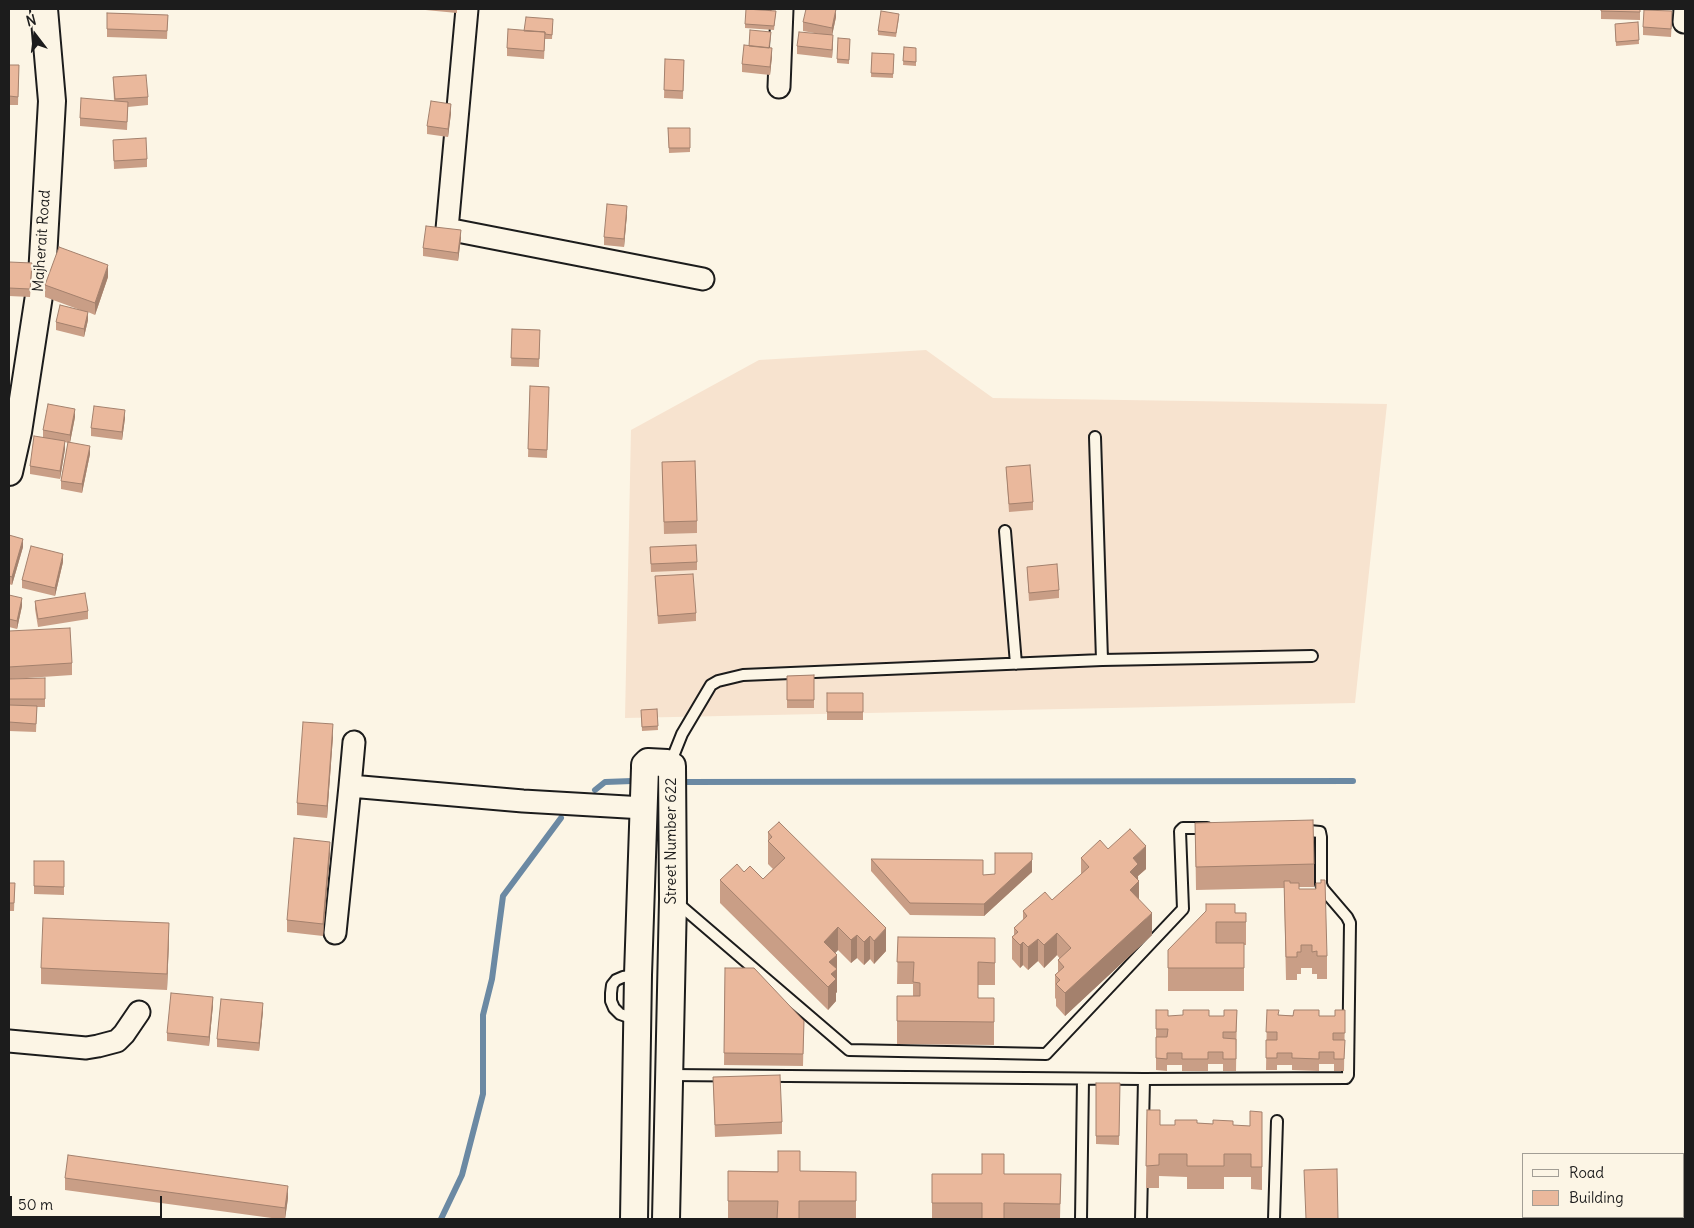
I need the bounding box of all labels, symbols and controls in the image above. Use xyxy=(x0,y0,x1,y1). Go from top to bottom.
north arrow xyxy=(10,10,60,60)
text: N xyxy=(24,11,38,30)
street label: Majherait Road xyxy=(29,189,55,293)
street label: Street Number 622 xyxy=(663,778,681,904)
legend xyxy=(1522,1153,1684,1218)
text: Road xyxy=(1569,1163,1604,1182)
scale bar xyxy=(12,1186,165,1218)
text: Building xyxy=(1569,1188,1624,1207)
text: 50 m xyxy=(18,1195,53,1214)

